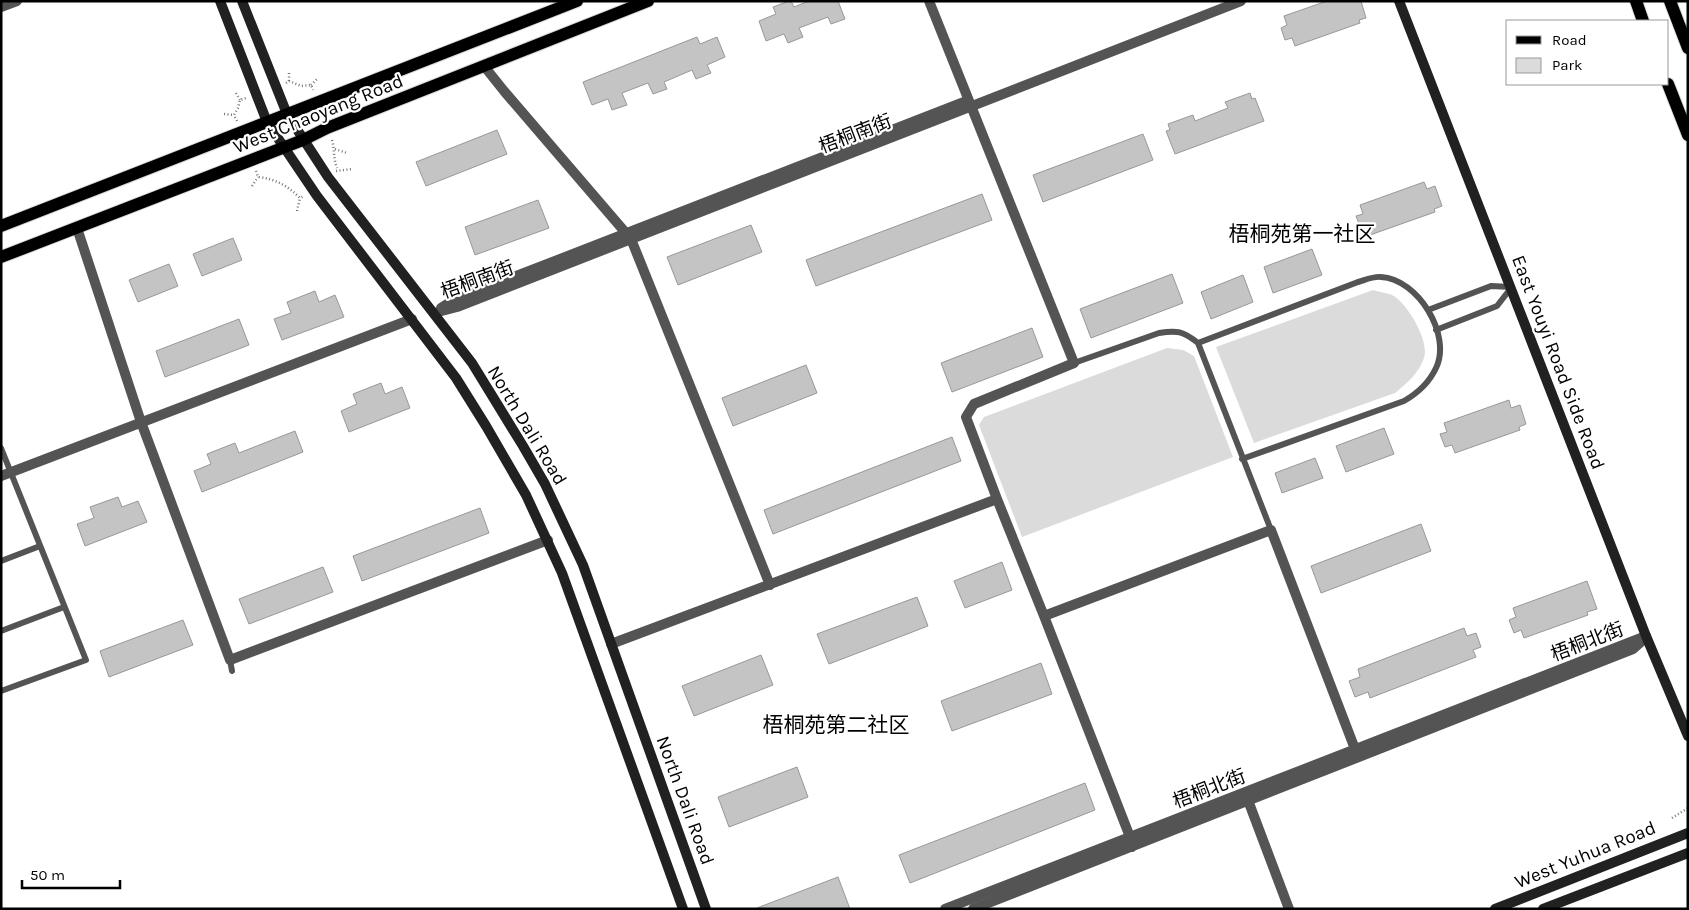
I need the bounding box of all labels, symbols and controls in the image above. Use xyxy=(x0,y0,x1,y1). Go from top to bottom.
legend xyxy=(1506,20,1669,85)
text: Road xyxy=(1552,31,1587,49)
text: Park xyxy=(1552,56,1582,74)
street label: West Chaoyang Road xyxy=(230,70,407,158)
street label: 梧桐南街 xyxy=(816,110,895,158)
district label: 梧桐苑第一社区 xyxy=(1229,222,1376,246)
street label: East Youyi Road Side Road xyxy=(1507,252,1609,473)
street label: 梧桐南街 xyxy=(438,257,517,303)
street label: North Dali Road xyxy=(483,362,571,489)
street label: 梧桐北街 xyxy=(1548,618,1627,666)
district label: 梧桐苑第二社区 xyxy=(763,713,910,737)
street label: North Dali Road xyxy=(652,733,719,868)
street label: 梧桐北街 xyxy=(1170,765,1249,813)
street label: West Yuhua Road xyxy=(1512,817,1659,893)
scale bar xyxy=(22,858,120,890)
text: 50 m xyxy=(30,866,65,884)

